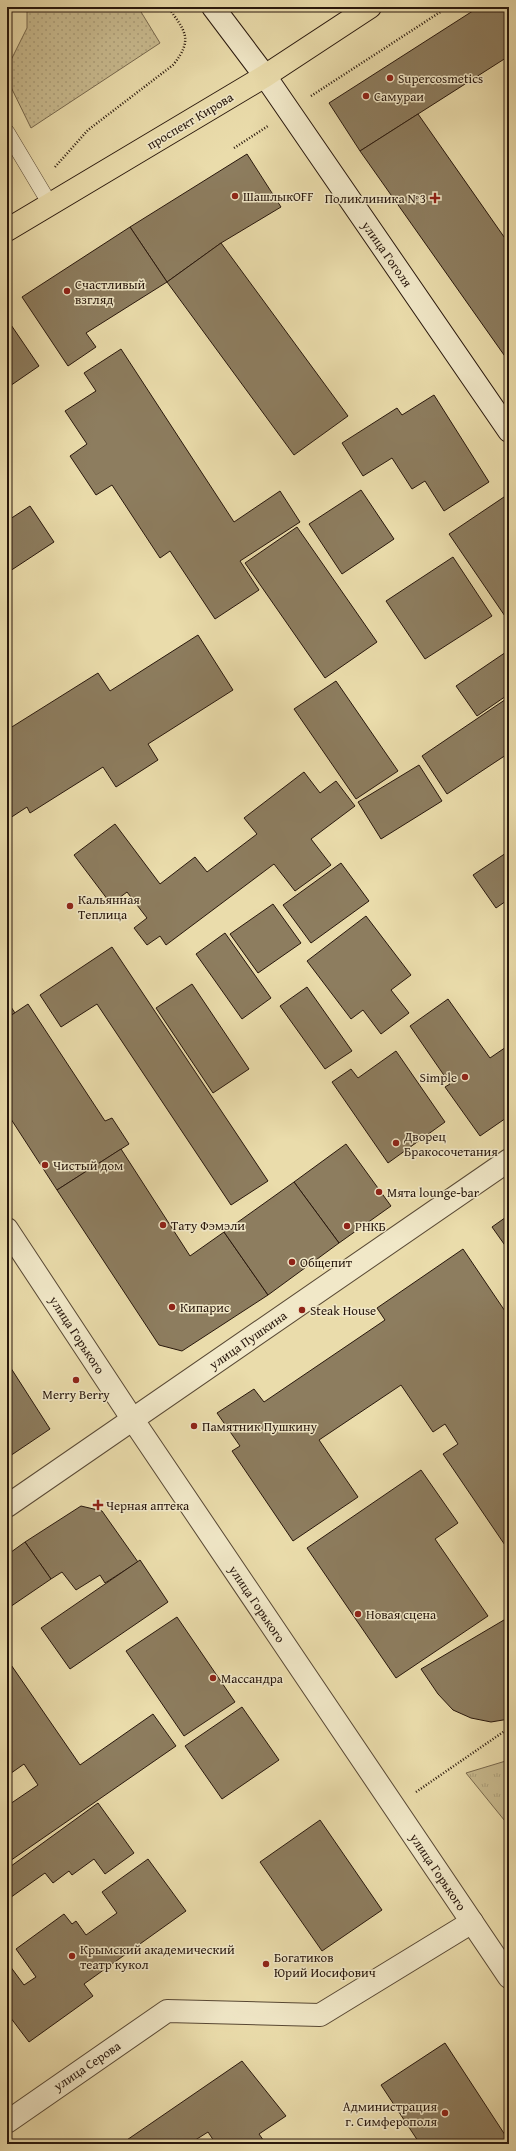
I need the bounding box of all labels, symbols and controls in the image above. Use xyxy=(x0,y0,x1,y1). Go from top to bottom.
place label: Supercosmetics xyxy=(398,69,483,88)
marker: Supercosmetics xyxy=(385,73,395,83)
street label: проспект Кирова xyxy=(143,87,238,154)
place label: Самураи xyxy=(374,87,424,106)
marker: Самураи xyxy=(361,91,371,101)
place label: ШашлыкOFF xyxy=(243,187,314,206)
place label: Поликлиника №3 xyxy=(325,189,426,208)
marker: ШашлыкOFF xyxy=(230,191,240,201)
marker: Поликлиника №3 xyxy=(429,192,441,204)
street label: улица Гоголя xyxy=(357,216,417,291)
place label: Счастливый взгляд xyxy=(75,275,146,309)
marker: Счастливый взгляд xyxy=(62,286,72,296)
place label: Кальянная Теплица xyxy=(78,890,140,924)
marker: Кальянная Теплица xyxy=(65,901,75,911)
place label: Simple xyxy=(420,1068,457,1087)
marker: Simple xyxy=(460,1072,470,1082)
place label: Дворец Бракосочетания xyxy=(403,1127,498,1161)
marker: Дворец Бракосочетания xyxy=(391,1138,401,1148)
place label: Чистый дом xyxy=(53,1156,123,1175)
marker: Чистый дом xyxy=(40,1160,50,1170)
place label: Мята lounge-bar xyxy=(387,1183,480,1202)
marker: Мята lounge-bar xyxy=(374,1187,384,1197)
place label: Тату Фэмэли xyxy=(171,1216,245,1235)
place label: РНКБ xyxy=(355,1217,386,1236)
marker: Тату Фэмэли xyxy=(158,1220,168,1230)
marker: РНКБ xyxy=(342,1221,352,1231)
place label: Общепит xyxy=(300,1253,353,1272)
marker: Общепит xyxy=(287,1257,297,1267)
street label: улица Горького xyxy=(44,1291,110,1378)
place label: Кипарис xyxy=(180,1298,230,1317)
place label: Steak House xyxy=(310,1301,376,1320)
marker: Кипарис xyxy=(167,1302,177,1312)
marker: Steak House xyxy=(297,1305,307,1315)
street label: улица Пушкина xyxy=(204,1306,291,1374)
marker: Merry Berry xyxy=(71,1375,81,1385)
place label: Merry Berry xyxy=(42,1385,110,1404)
place label: Памятник Пушкину xyxy=(202,1417,318,1436)
marker: Памятник Пушкину xyxy=(189,1421,199,1431)
place label: Черная аптека xyxy=(106,1496,190,1515)
marker: Черная аптека xyxy=(93,1500,103,1510)
street label: улица Горького xyxy=(224,1561,290,1647)
place label: Новая сцена xyxy=(366,1605,437,1624)
marker: Новая сцена xyxy=(353,1609,363,1619)
place label: Массандра xyxy=(221,1669,284,1688)
marker: Массандра xyxy=(208,1673,218,1683)
street label: улица Горького xyxy=(405,1829,471,1915)
place label: Крымский академический театр кукол xyxy=(80,1940,235,1974)
place label: Богатиков Юрий Иосифович xyxy=(274,1948,376,1982)
marker: Крымский академический театр кукол xyxy=(67,1951,77,1961)
marker: Богатиков Юрий Иосифович xyxy=(261,1959,271,1969)
street label: улица Серова xyxy=(49,2036,125,2096)
place label: Администрация г. Симферополя xyxy=(343,2097,437,2131)
marker: Администрация г. Симферополя xyxy=(440,2108,450,2118)

